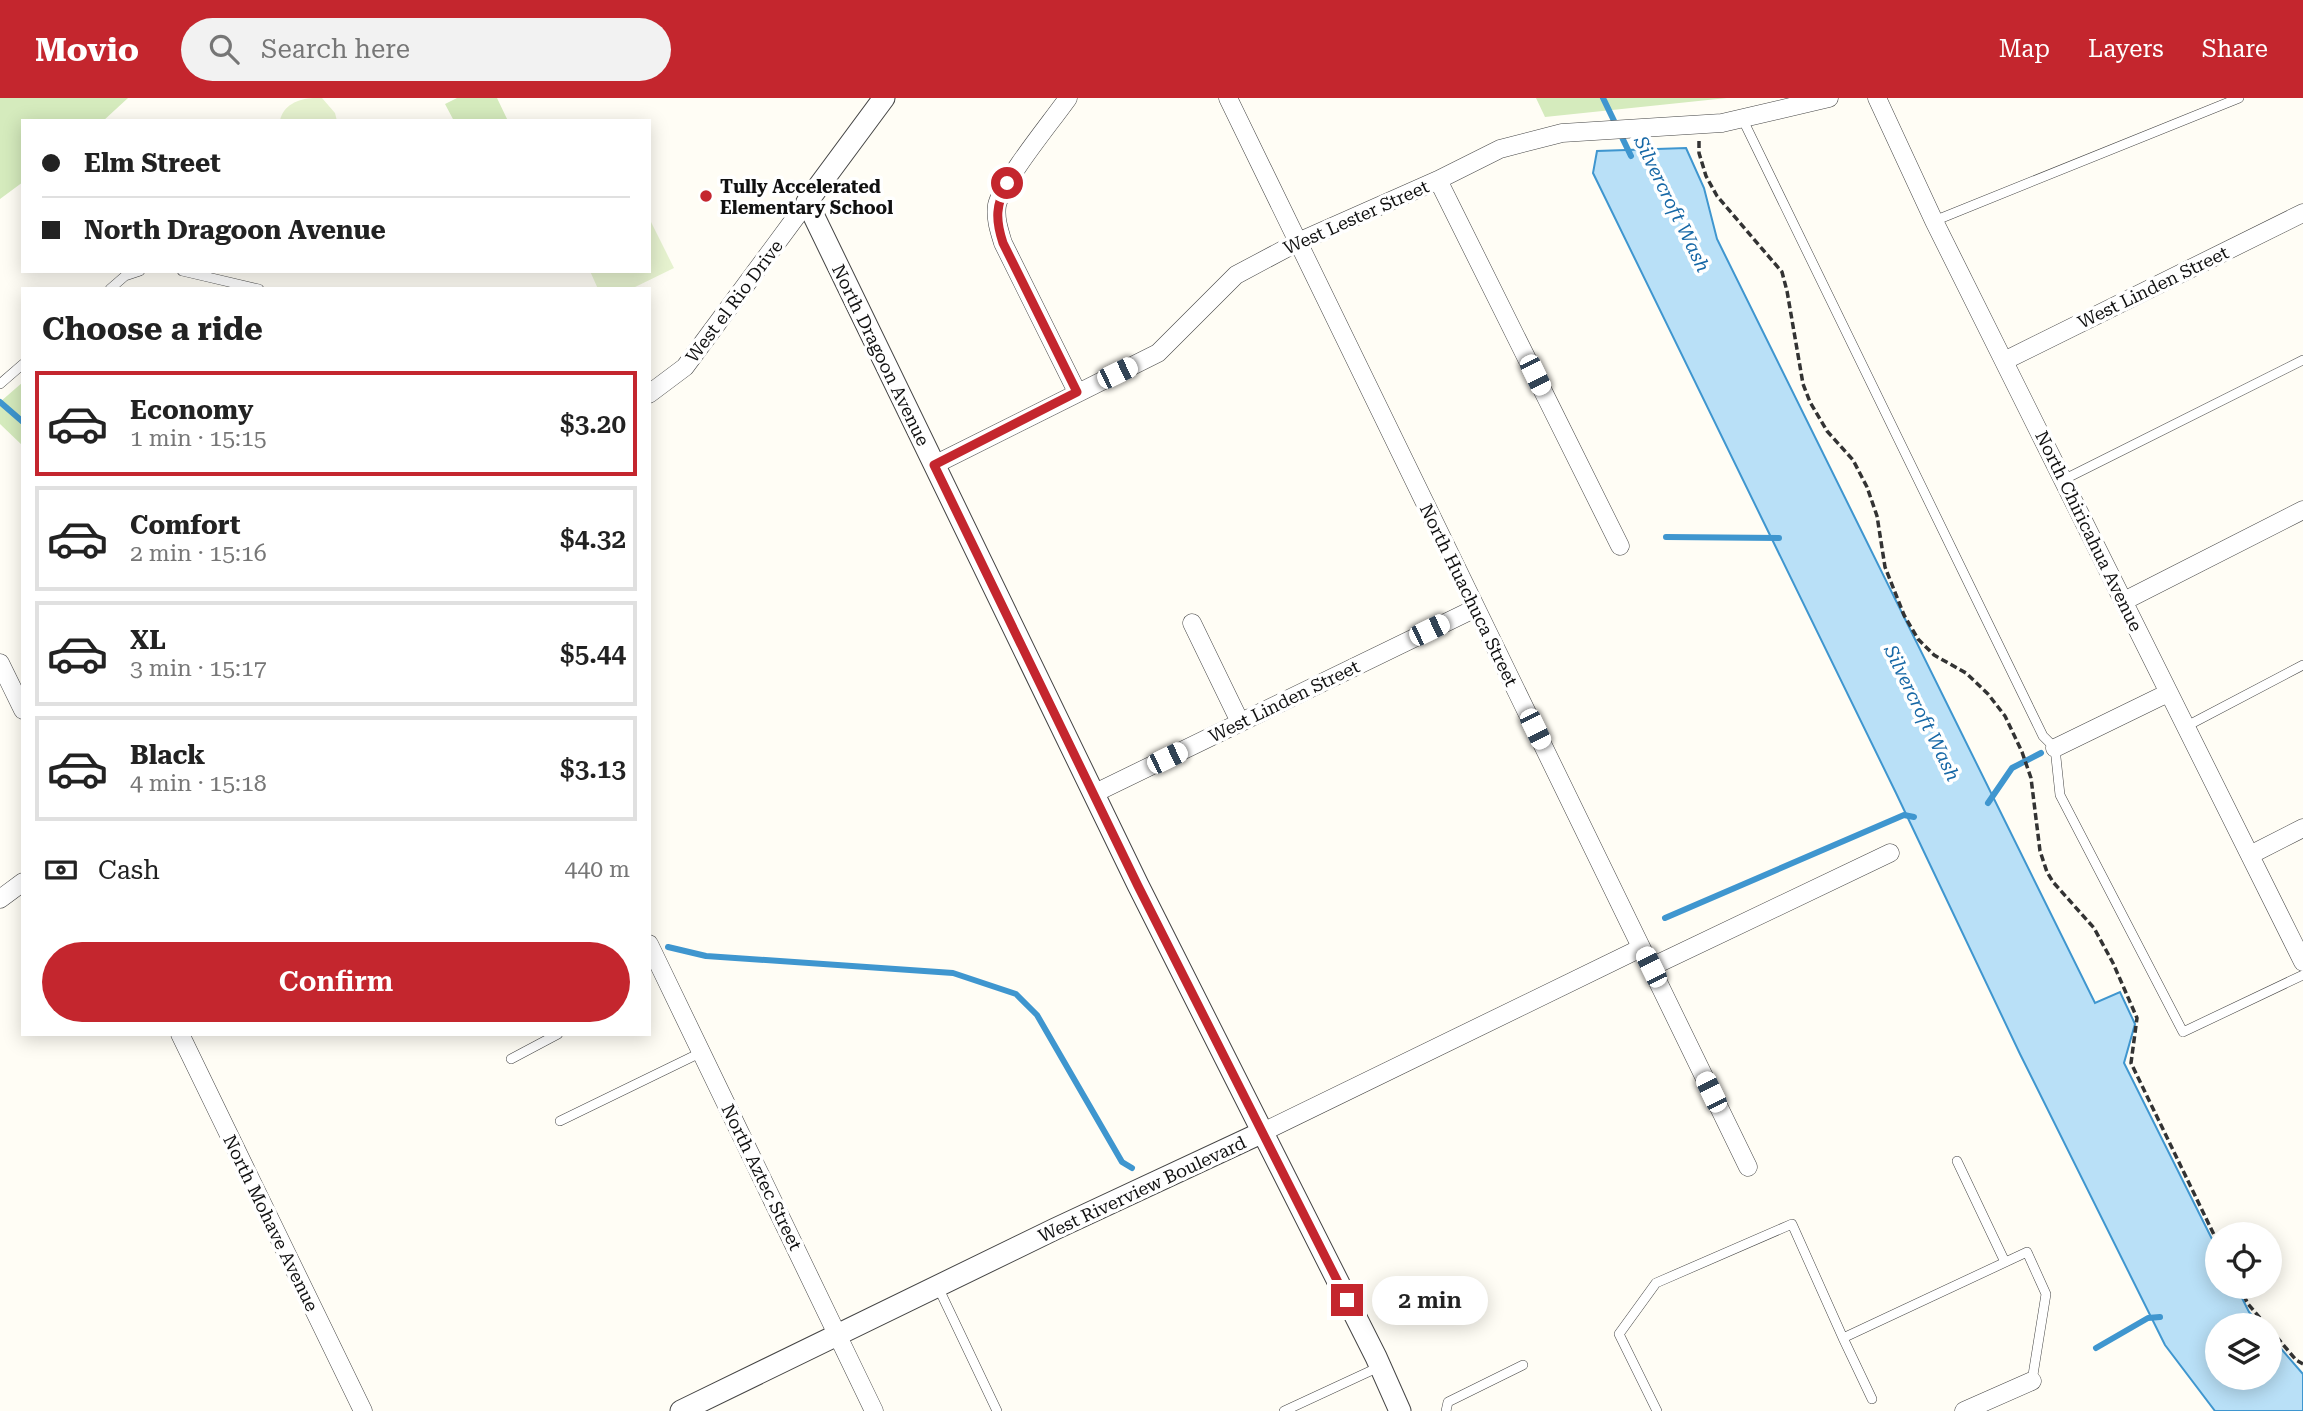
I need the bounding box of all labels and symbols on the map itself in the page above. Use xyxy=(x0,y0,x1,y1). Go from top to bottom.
water label: Silvercroft Wash xyxy=(1629,131,1715,276)
route start xyxy=(991,167,1023,199)
street label: West Lester Street xyxy=(1280,175,1432,258)
place label: Tully Accelerated Elementary School xyxy=(720,176,893,218)
marker: Tully Accelerated Elementary School xyxy=(698,188,714,204)
street label: West el Rio Drive xyxy=(681,236,787,366)
street label: West Linden Street xyxy=(2074,241,2232,333)
street label: North Dragoon Avenue xyxy=(828,261,934,449)
car xyxy=(1517,352,1554,398)
car xyxy=(1094,354,1141,392)
street label: North Chiricahua Avenue xyxy=(2031,427,2147,635)
street label: North Huachuca Street xyxy=(1416,500,1522,690)
car xyxy=(1406,611,1453,649)
water label: Silvercroft Wash xyxy=(1879,640,1965,785)
street label: West Linden Street xyxy=(1205,655,1363,747)
car xyxy=(1517,706,1554,752)
car xyxy=(1144,739,1191,777)
car xyxy=(1633,944,1670,990)
car xyxy=(1693,1069,1730,1115)
street label: North Aztec Street xyxy=(717,1101,807,1254)
street label: North Mohave Avenue xyxy=(219,1131,323,1315)
street label: West Riverview Boulevard xyxy=(1035,1131,1250,1246)
callout: 2 min xyxy=(1372,1276,1487,1324)
route end xyxy=(1331,1284,1363,1316)

